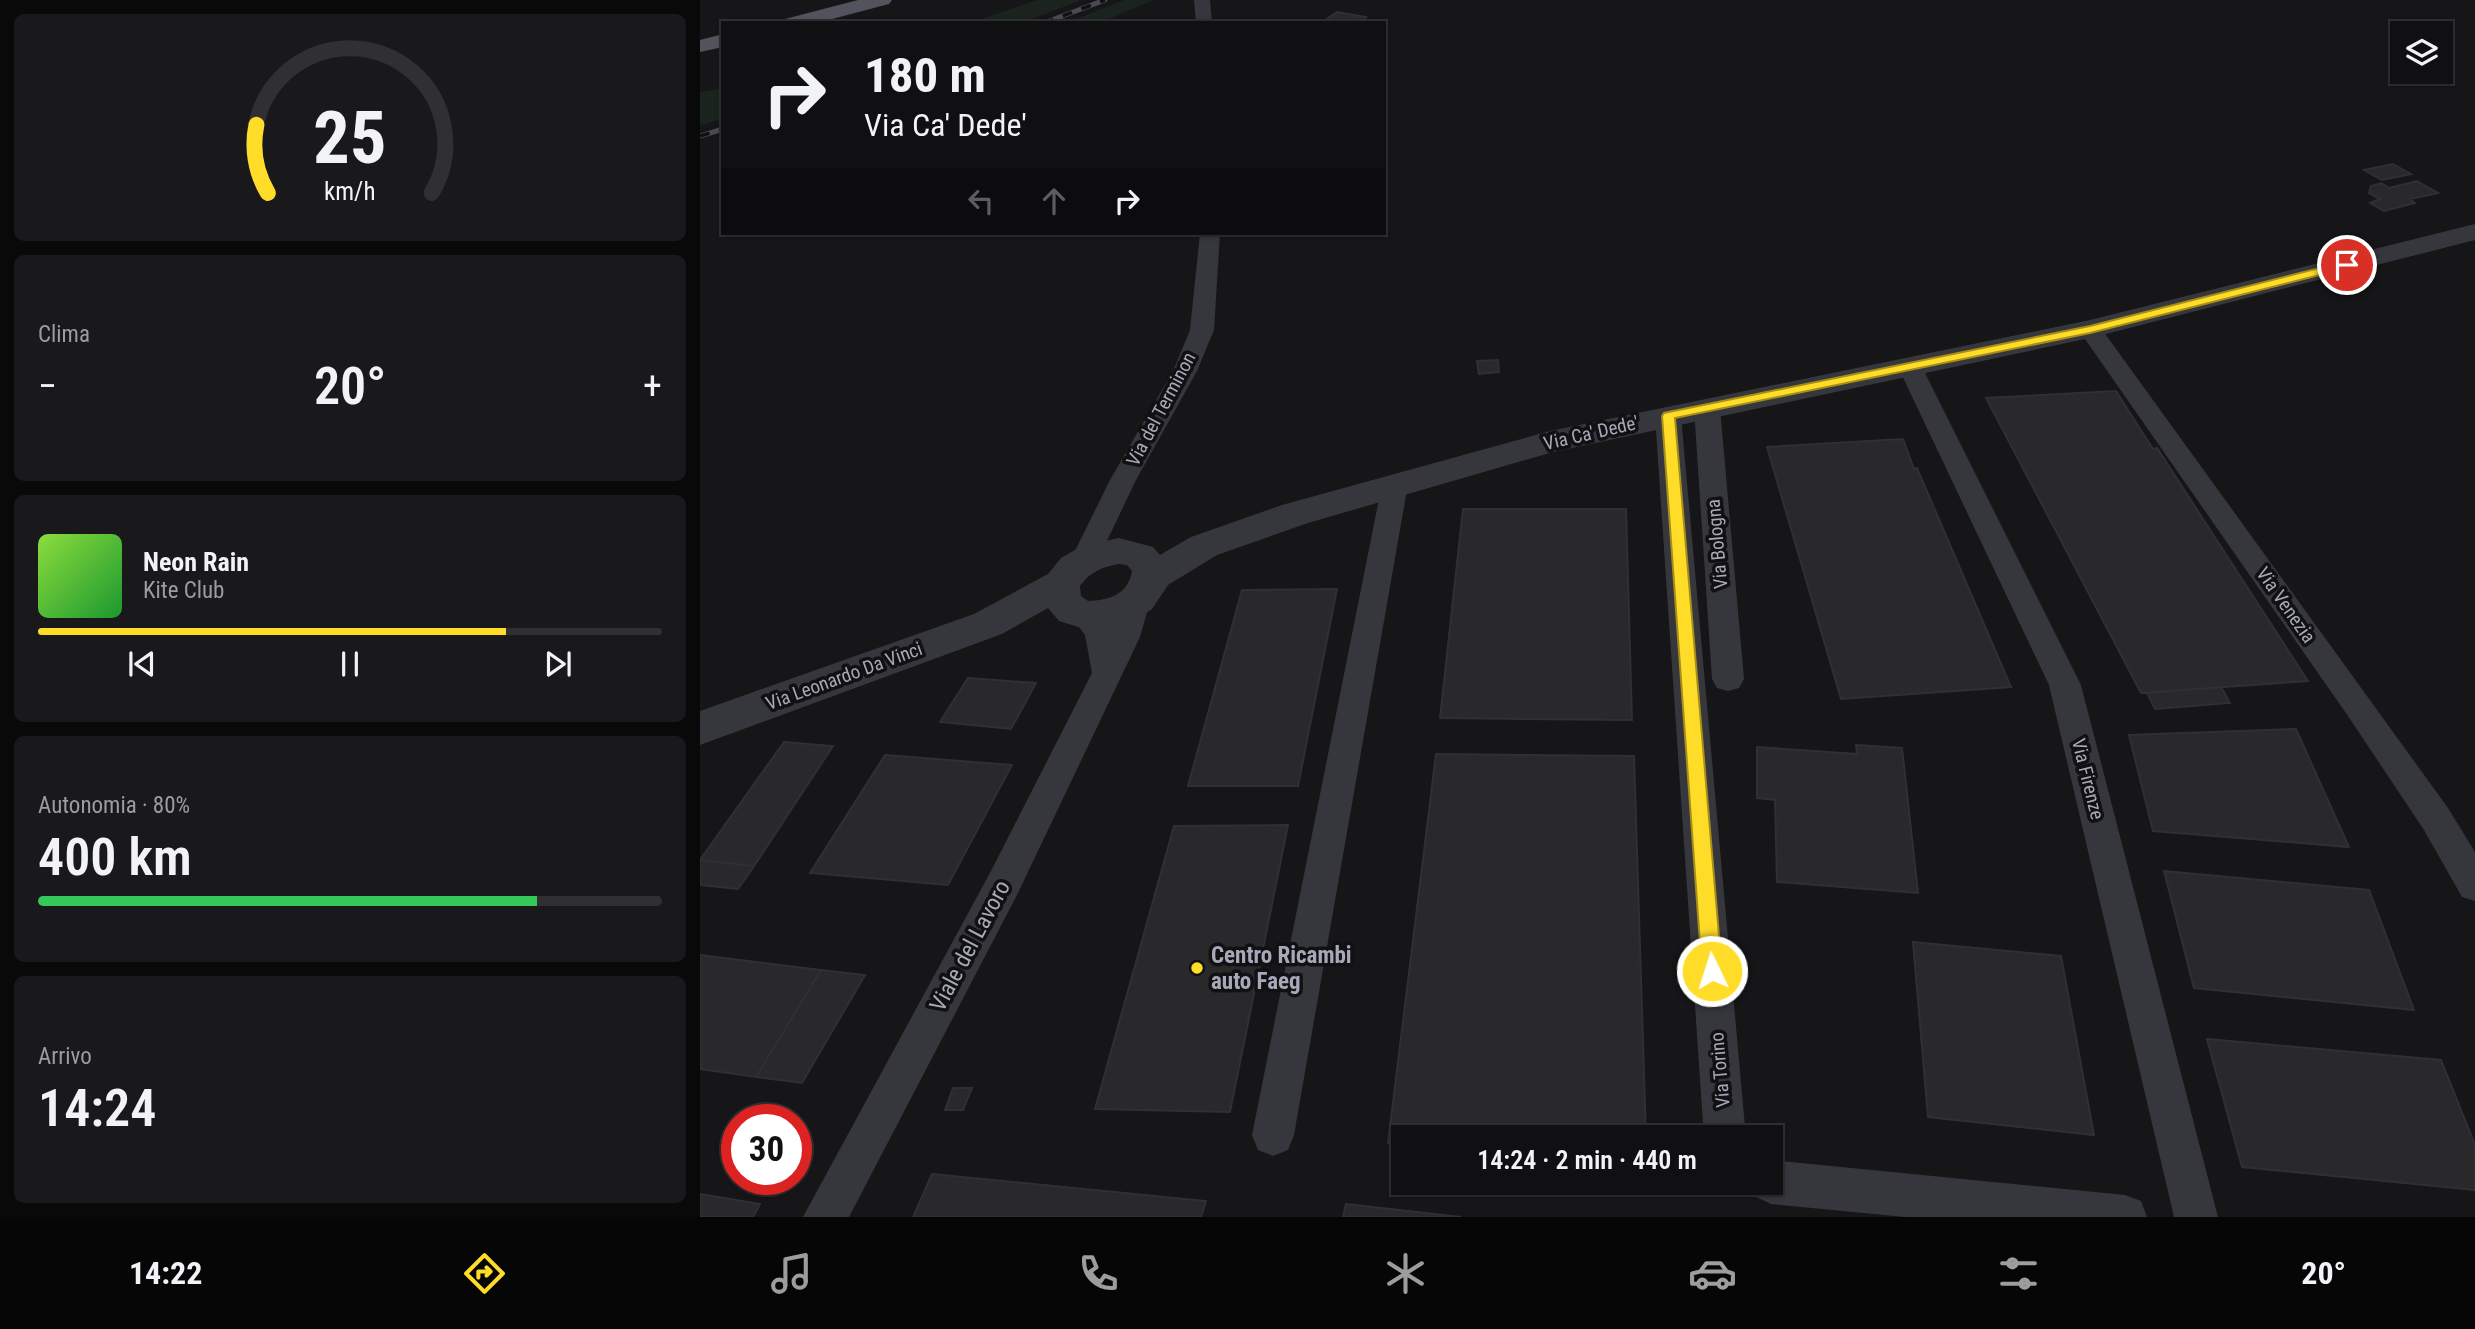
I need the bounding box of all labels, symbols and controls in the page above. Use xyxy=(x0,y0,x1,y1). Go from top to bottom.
map controls xyxy=(2390,21,2453,84)
button: layers xyxy=(2390,21,2453,84)
text: 180 m xyxy=(864,47,986,104)
icon: right xyxy=(749,49,840,140)
text: 25 xyxy=(313,96,387,182)
text: Via Ca' Dede' xyxy=(864,106,1027,144)
text: km/h xyxy=(324,177,376,206)
icon: left xyxy=(962,182,1000,220)
icon: ahead xyxy=(1035,182,1073,220)
icon: right xyxy=(1108,182,1146,220)
pin xyxy=(2317,235,2377,295)
icon: arrive xyxy=(2328,246,2366,284)
text: Clima xyxy=(38,321,90,348)
street label: Via del Terminon xyxy=(1121,348,1201,470)
text: 20° xyxy=(314,356,386,417)
text: − xyxy=(38,364,57,408)
text: + xyxy=(643,364,662,408)
street label: Via Ca' Dede' xyxy=(1541,411,1641,455)
street label: Via Bologna xyxy=(1702,498,1732,590)
text: Neon Rain xyxy=(143,547,249,577)
street label: Via Venezia xyxy=(2251,563,2321,647)
text: Kite Club xyxy=(143,577,224,604)
street label: Via Leonardo Da Vinci xyxy=(763,637,925,715)
icon: previous xyxy=(123,645,161,683)
icon: pause xyxy=(331,645,369,683)
icon: next xyxy=(539,645,577,683)
street label: Via Firenze xyxy=(2067,736,2109,822)
text: Autonomia · 80% xyxy=(38,792,190,819)
text: 400 km xyxy=(38,827,192,888)
street label: Viale del Lavoro xyxy=(924,876,1016,1016)
position arrow xyxy=(1675,934,1749,1008)
place label: Centro Ricambi auto Faeg xyxy=(1211,942,1352,995)
marker: Centro Ricambi auto Faeg xyxy=(1189,960,1205,976)
street label: Via Torino xyxy=(1705,1031,1735,1109)
text: Arrivo xyxy=(38,1043,92,1070)
text: 14:24 xyxy=(38,1078,156,1139)
speed limit sign: 30 xyxy=(721,1104,812,1195)
text: 14:24 · 2 min · 440 m xyxy=(1477,1145,1697,1175)
icon: directions xyxy=(460,1249,509,1298)
icon: music xyxy=(767,1249,816,1298)
icon: phone xyxy=(1074,1249,1123,1298)
icon: climate xyxy=(1381,1249,1430,1298)
icon: car xyxy=(1688,1249,1737,1298)
icon: filters xyxy=(1994,1249,2043,1298)
text: 14:22 xyxy=(129,1254,202,1292)
text: 20° xyxy=(2301,1254,2346,1292)

